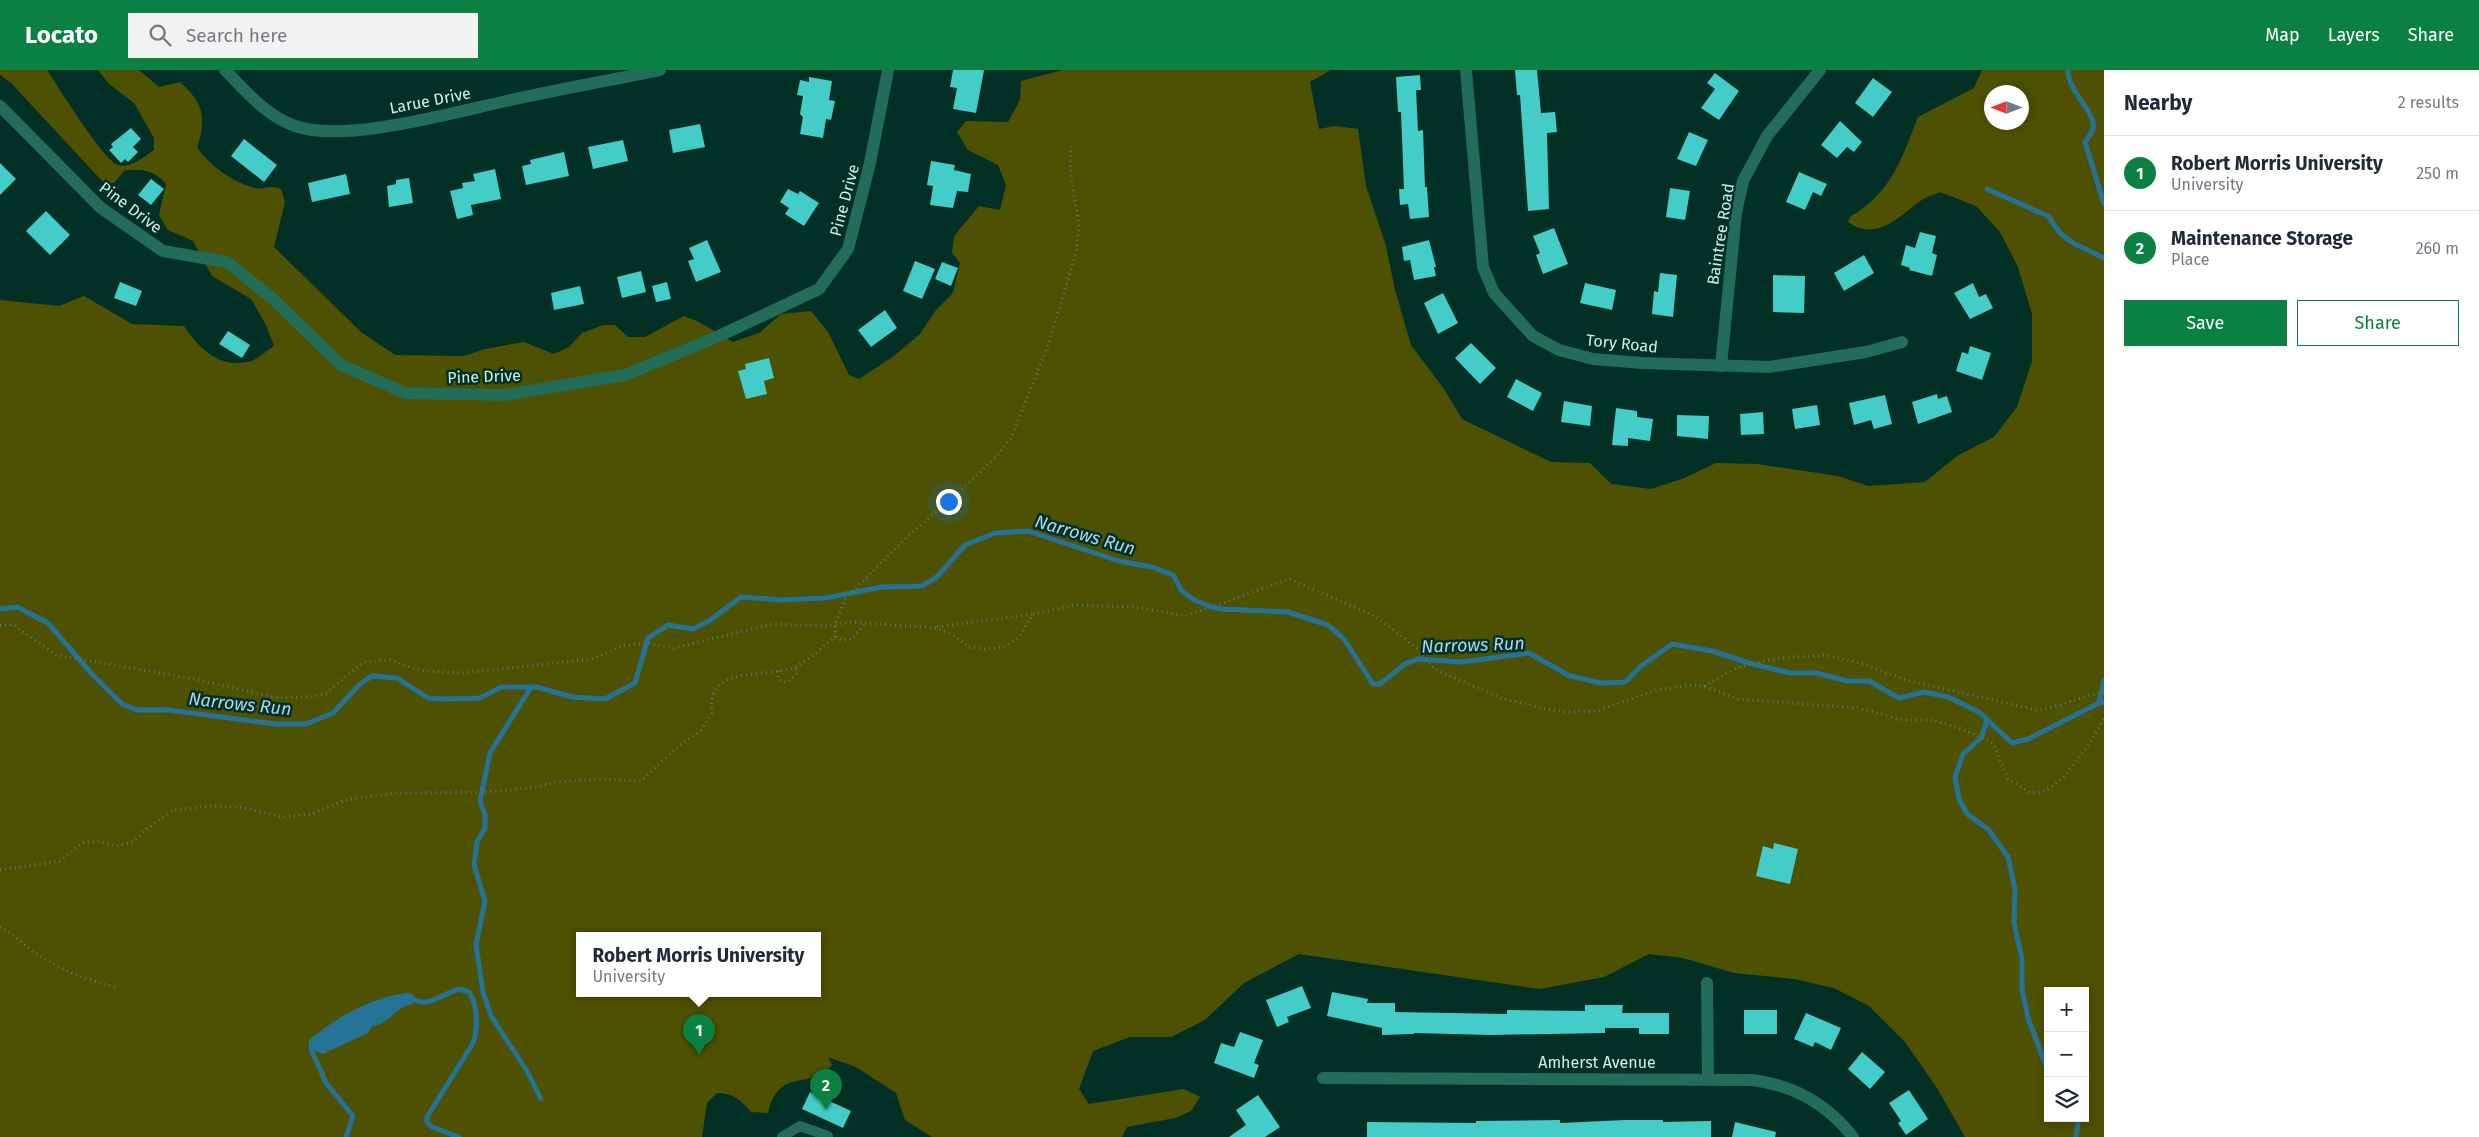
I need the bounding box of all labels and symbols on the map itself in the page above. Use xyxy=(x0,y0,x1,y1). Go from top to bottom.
street label: Larue Drive xyxy=(388,83,472,118)
north arrow xyxy=(1984,85,2029,130)
street label: Pine Drive xyxy=(826,162,863,238)
street label: Pine Drive xyxy=(96,178,166,237)
street label: Baintree Road xyxy=(1703,182,1738,286)
street label: Tory Road xyxy=(1585,330,1659,357)
street label: Pine Drive xyxy=(447,366,521,387)
your location xyxy=(936,489,962,515)
water label: Narrows Run xyxy=(1032,510,1138,560)
water label: Narrows Run xyxy=(1421,632,1525,658)
water label: Narrows Run xyxy=(187,688,293,720)
pin: 1 xyxy=(683,1014,715,1055)
street label: Amherst Avenue xyxy=(1538,1053,1656,1072)
pin: 2 xyxy=(810,1069,842,1110)

